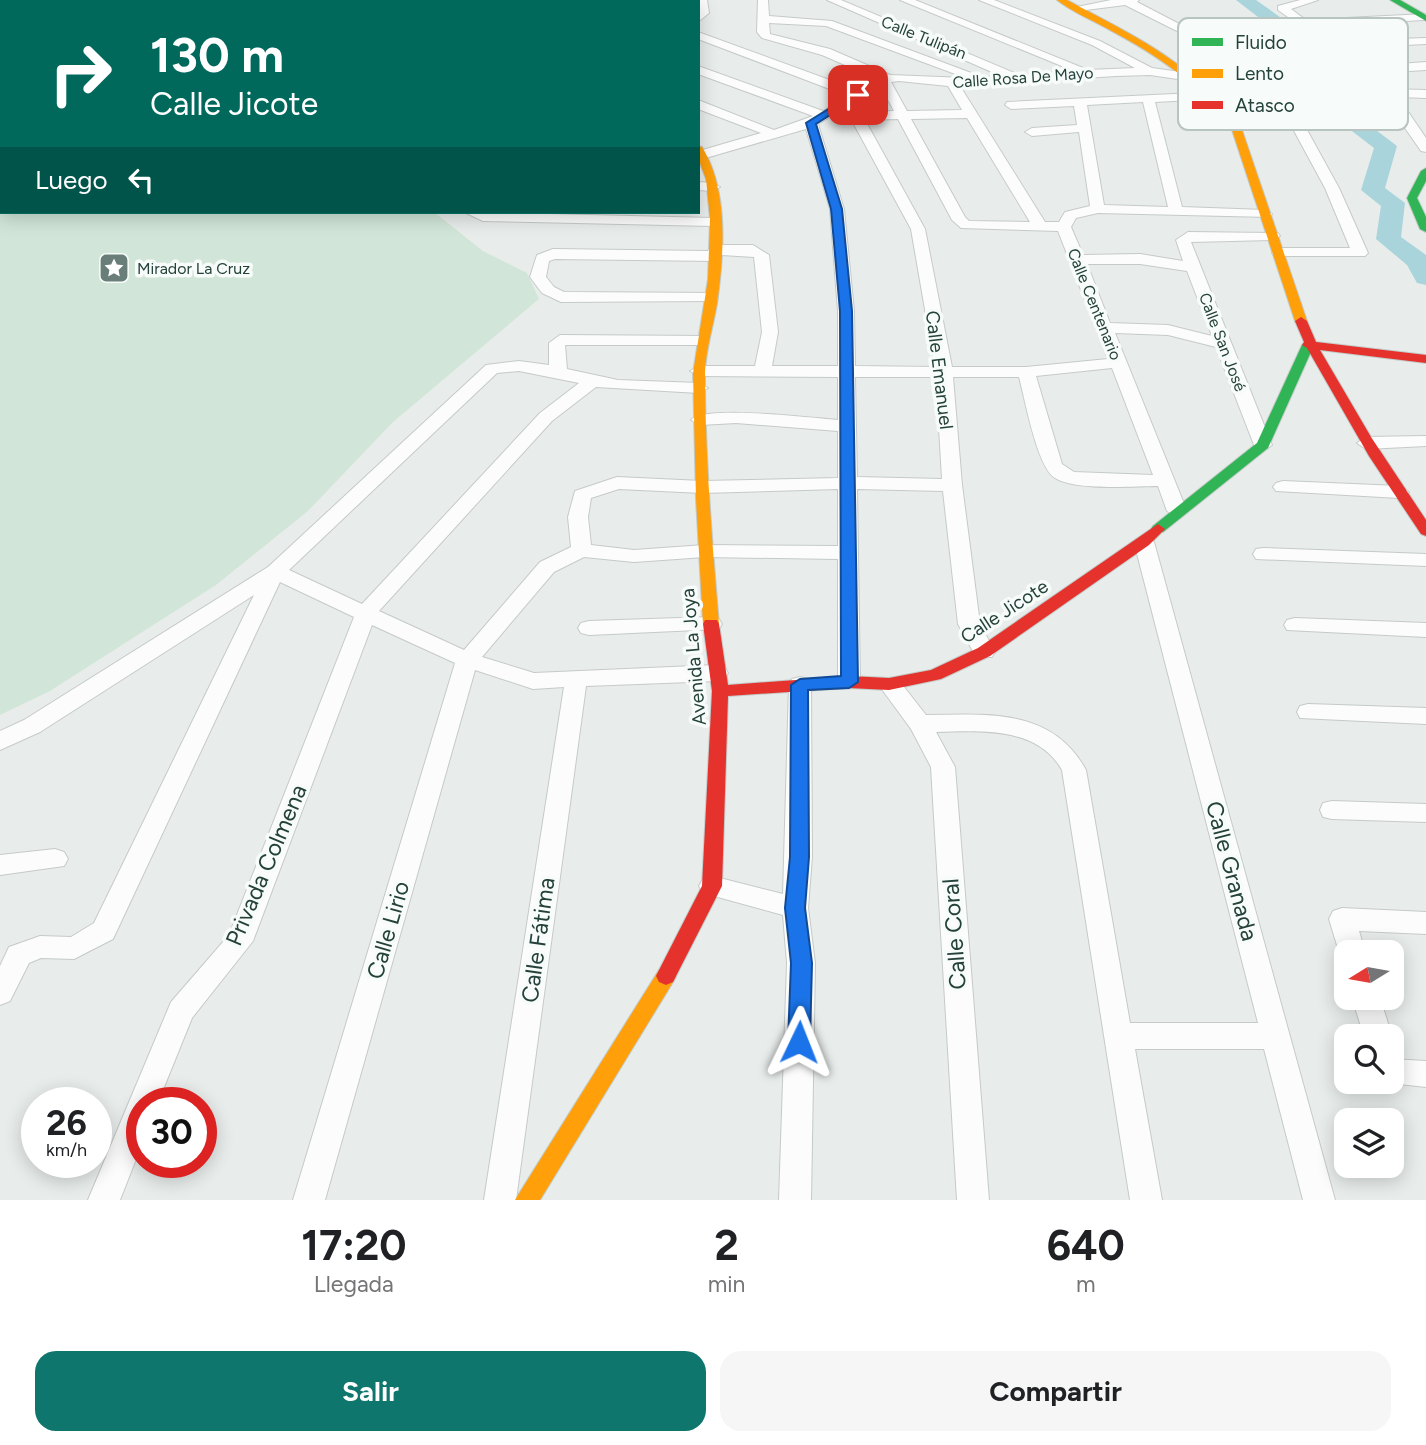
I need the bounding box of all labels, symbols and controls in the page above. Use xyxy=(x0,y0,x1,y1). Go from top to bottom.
street label: Calle Tulipán xyxy=(878,12,969,63)
legend xyxy=(1178,18,1408,130)
text: 130 m xyxy=(150,25,284,84)
icon: right xyxy=(35,28,126,119)
text: Fluido xyxy=(1235,31,1287,54)
text: Lento xyxy=(1235,62,1284,85)
street label: Calle Rosa De Mayo xyxy=(952,63,1094,92)
pin xyxy=(828,65,888,125)
icon: arrive xyxy=(839,76,877,114)
text: Calle Jicote xyxy=(150,85,318,123)
text: Atasco xyxy=(1235,94,1295,117)
icon: left xyxy=(122,161,160,199)
text: Luego xyxy=(35,164,108,196)
street label: Calle Centenario xyxy=(1063,246,1126,363)
place icon: Mirador La Cruz xyxy=(97,251,131,285)
place label: Mirador La Cruz xyxy=(137,259,250,278)
street label: Calle San José xyxy=(1195,290,1250,394)
street label: Calle Emanuel xyxy=(921,309,958,431)
street label: Calle Jicote xyxy=(956,575,1052,648)
street label: Avenida La Joya xyxy=(676,587,711,726)
street label: Privada Colmena xyxy=(219,780,313,950)
street label: Calle Granada xyxy=(1200,798,1264,944)
street label: Calle Fátima xyxy=(515,876,561,1004)
street label: Calle Lirio xyxy=(361,878,415,982)
street label: Calle Coral xyxy=(936,878,972,990)
north arrow xyxy=(1334,940,1404,1010)
map controls xyxy=(1334,940,1404,1178)
position arrow xyxy=(762,1005,836,1079)
button: search xyxy=(1334,1024,1404,1094)
speed limit sign: 30 xyxy=(126,1087,217,1178)
text: 26 xyxy=(46,1102,87,1144)
button: layers xyxy=(1334,1108,1404,1178)
text: km/h xyxy=(46,1139,87,1161)
text: 17:20 xyxy=(301,1220,406,1271)
text: 2 xyxy=(714,1220,739,1271)
text: 640 xyxy=(1047,1220,1125,1271)
text: Llegada xyxy=(314,1270,394,1298)
text: min xyxy=(708,1270,745,1298)
text: m xyxy=(1076,1270,1096,1298)
button: Salir xyxy=(35,1351,706,1431)
button: Compartir xyxy=(720,1351,1391,1431)

